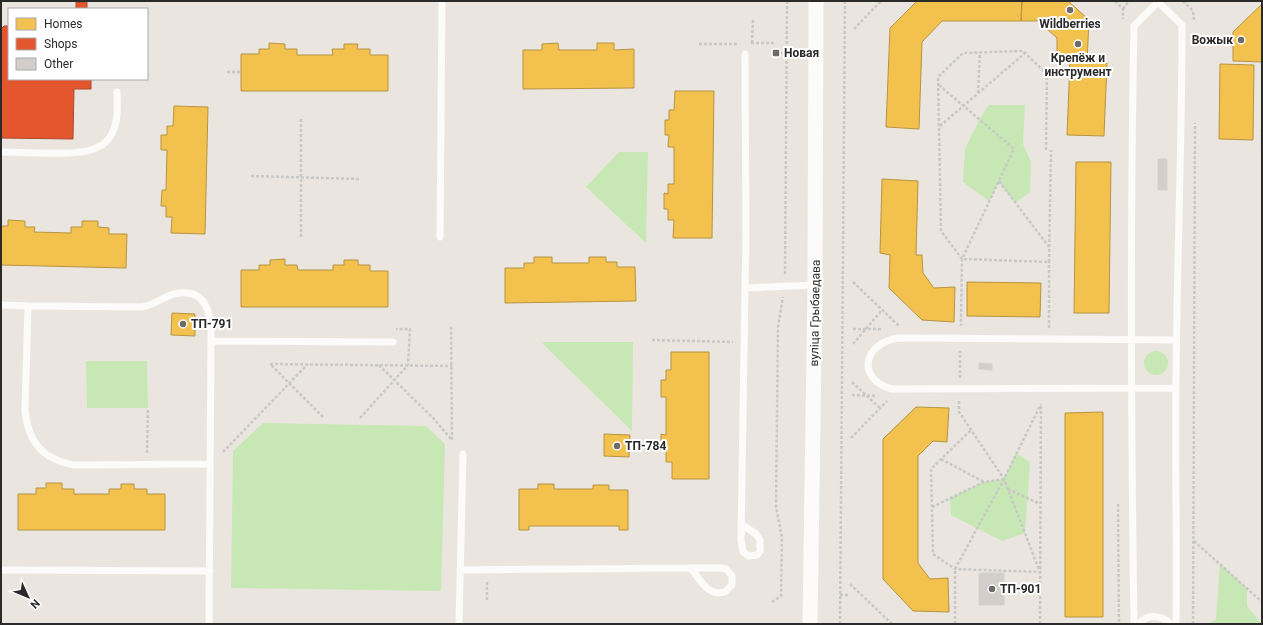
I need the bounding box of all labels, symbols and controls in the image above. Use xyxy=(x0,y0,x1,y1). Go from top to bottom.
marker: Wildberries xyxy=(1065,5,1075,15)
legend xyxy=(8,8,148,80)
text: Homes xyxy=(44,17,82,31)
place label: Wildberries xyxy=(1039,17,1101,31)
place label: Вожык xyxy=(1192,33,1233,47)
marker: Вожык xyxy=(1236,35,1246,45)
text: Shops xyxy=(44,37,78,51)
marker: Крепёж и инструмент xyxy=(1073,39,1083,49)
place label: Новая xyxy=(784,46,819,60)
marker: Новая xyxy=(771,48,781,58)
place label: Крепёж и инструмент xyxy=(1044,51,1112,79)
text: Other xyxy=(44,57,73,71)
street label: вуліца Грыбаедава xyxy=(807,259,823,367)
place label: ТП-791 xyxy=(191,317,232,331)
marker: ТП-791 xyxy=(178,319,188,329)
place label: ТП-784 xyxy=(625,439,666,453)
marker: ТП-784 xyxy=(612,441,622,451)
north arrow xyxy=(8,577,48,617)
place label: ТП-901 xyxy=(1000,582,1041,596)
marker: ТП-901 xyxy=(987,584,997,594)
text: N xyxy=(27,596,42,611)

